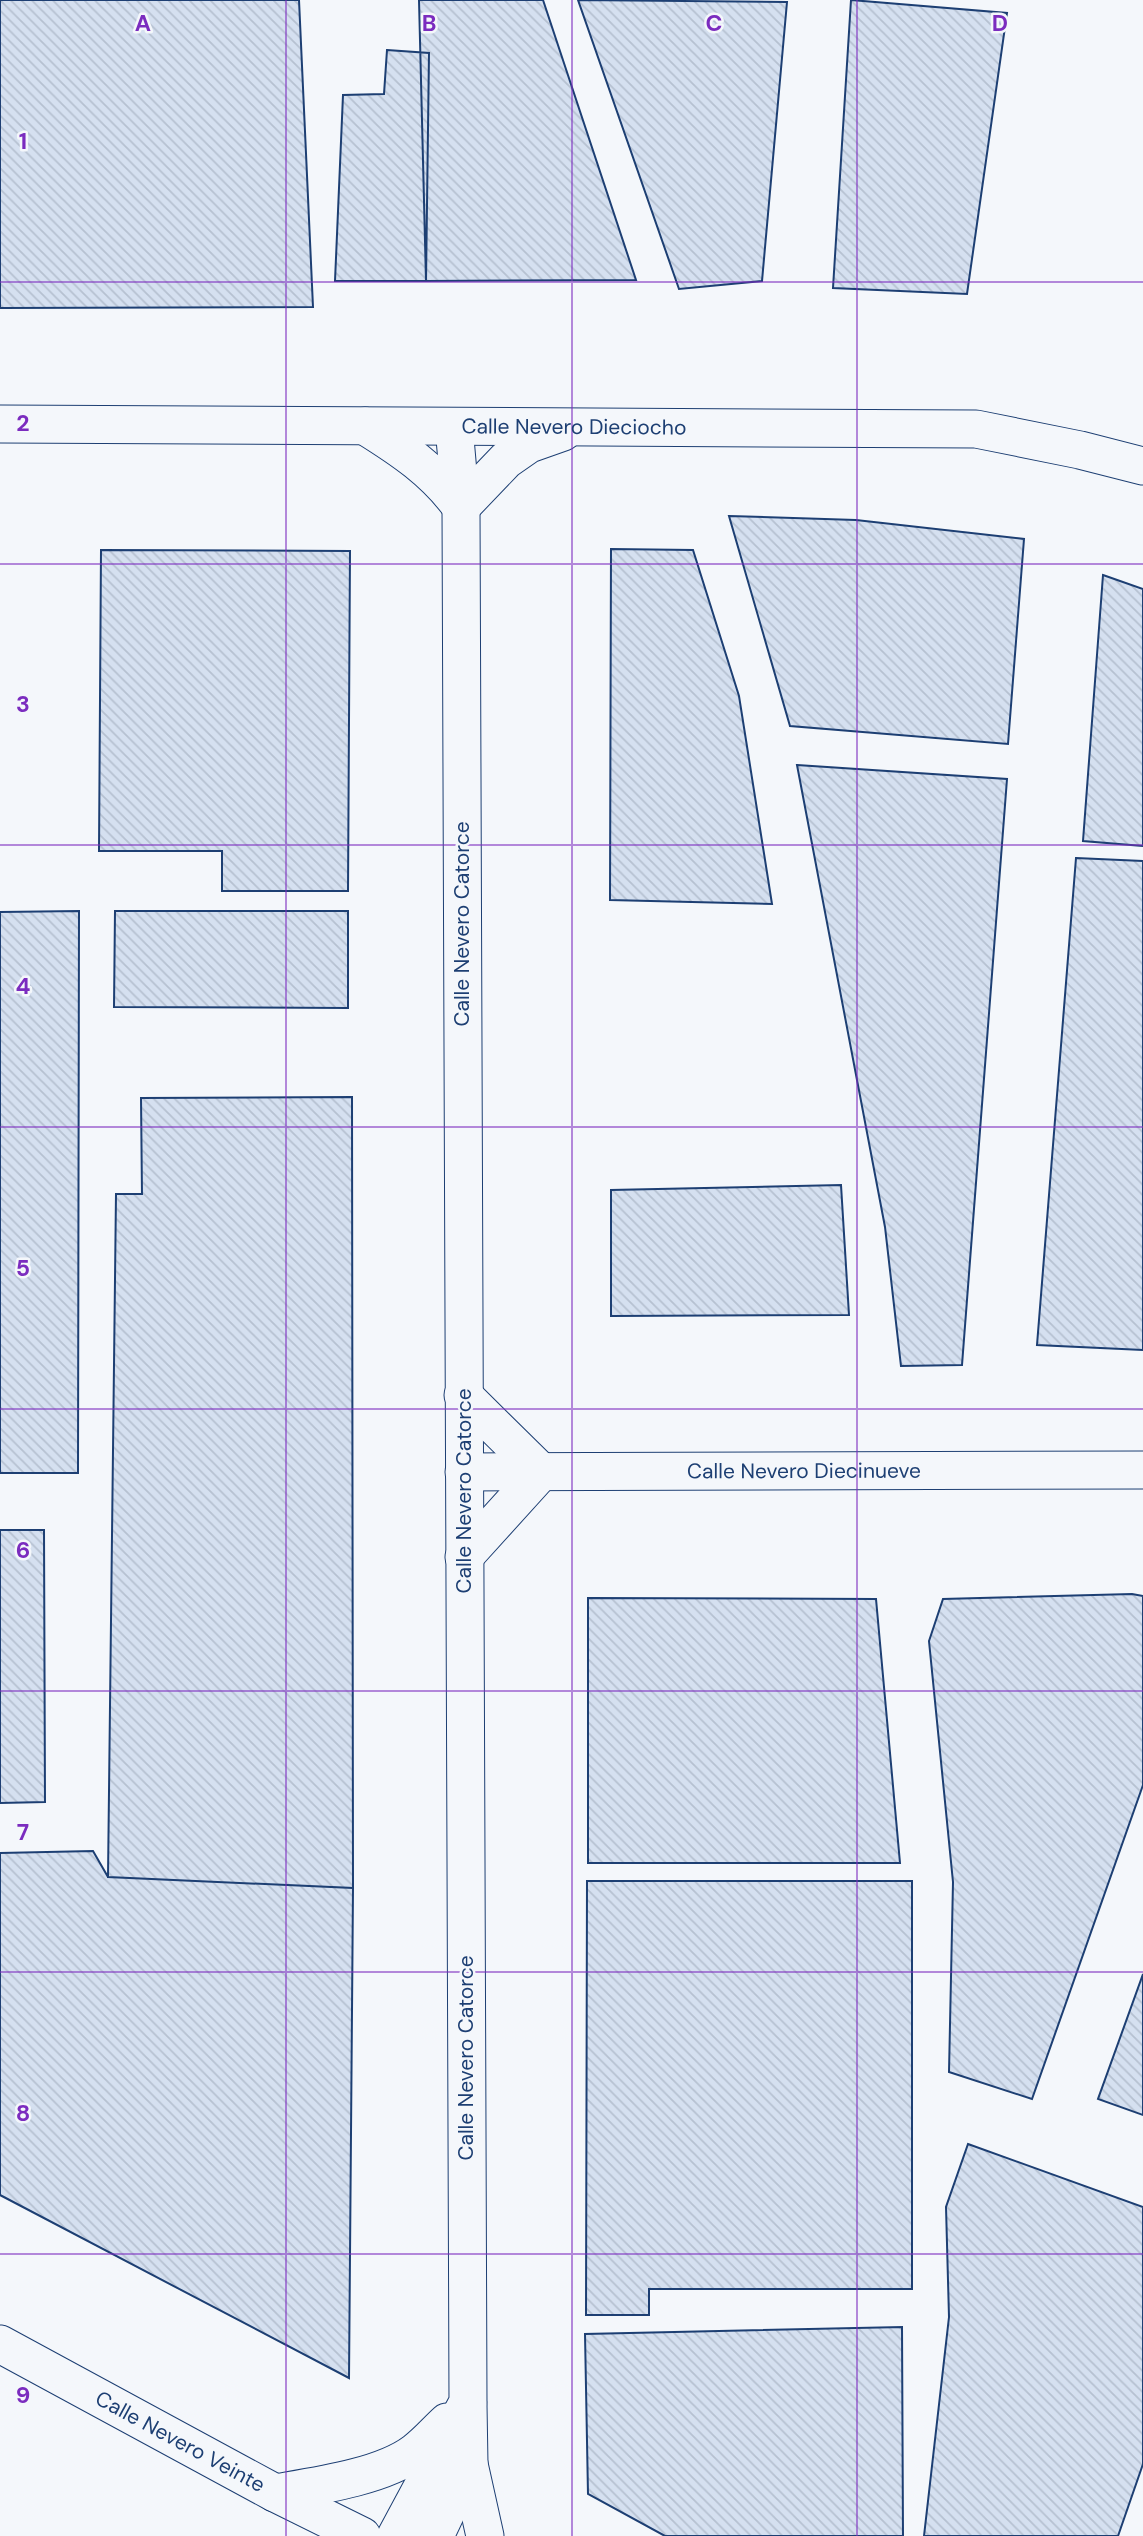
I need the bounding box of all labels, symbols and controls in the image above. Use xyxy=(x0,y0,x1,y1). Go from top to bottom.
text: A xyxy=(135,8,151,38)
text: B xyxy=(422,8,436,38)
text: C xyxy=(706,8,722,38)
text: D xyxy=(992,8,1008,38)
text: 1 xyxy=(19,126,27,156)
text: 2 xyxy=(16,408,30,438)
street label: Calle Nevero Dieciocho xyxy=(462,412,686,442)
text: 3 xyxy=(16,689,30,719)
street label: Calle Nevero Catorce xyxy=(448,821,476,1027)
text: 4 xyxy=(16,971,31,1001)
text: 5 xyxy=(16,1253,30,1283)
street label: Calle Nevero Catorce xyxy=(450,1388,478,1594)
street label: Calle Nevero Diecinueve xyxy=(687,1457,921,1485)
text: 6 xyxy=(16,1535,30,1565)
text: 7 xyxy=(17,1817,29,1847)
street label: Calle Nevero Catorce xyxy=(452,1955,480,2161)
text: 8 xyxy=(16,2098,30,2128)
text: 9 xyxy=(16,2380,30,2410)
street label: Calle Nevero Veinte xyxy=(90,2384,270,2499)

